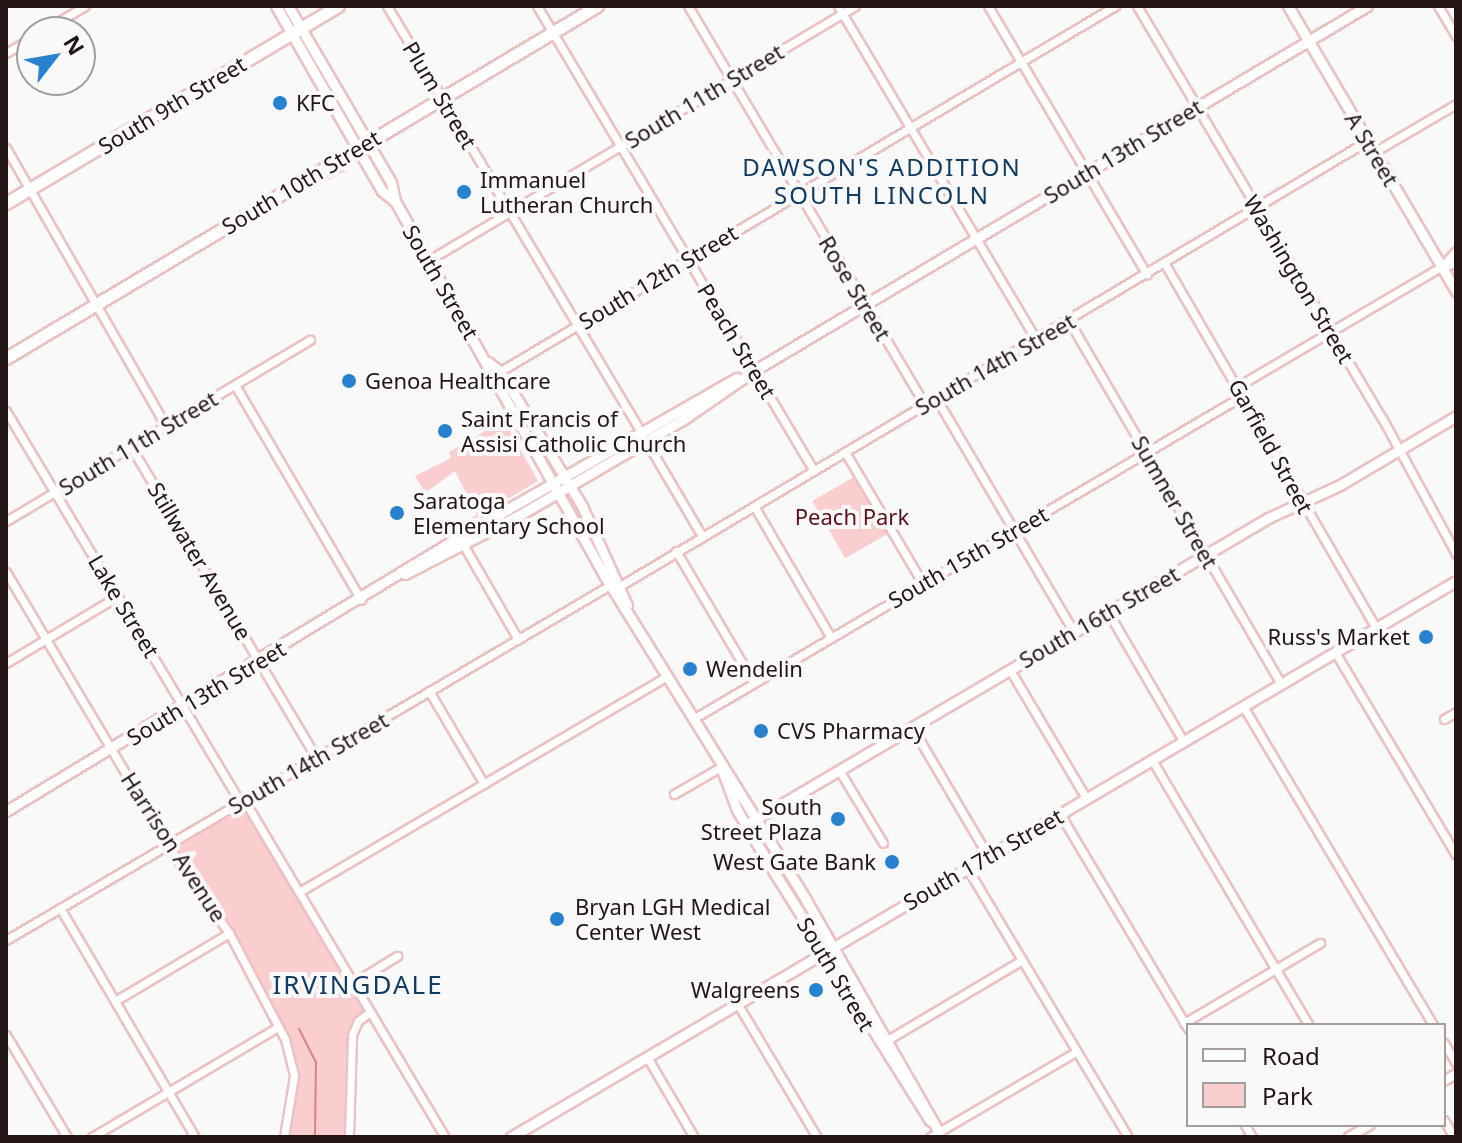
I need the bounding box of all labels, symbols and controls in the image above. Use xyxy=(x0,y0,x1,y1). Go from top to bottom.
north arrow xyxy=(16,16,96,96)
text: N xyxy=(57,29,92,60)
street label: Plum Street xyxy=(398,37,482,153)
street label: South 11th Street xyxy=(620,38,788,154)
street label: South 9th Street xyxy=(93,51,251,159)
place label: KFC xyxy=(296,90,335,116)
street label: South 13th Street xyxy=(1039,93,1207,209)
marker: KFC xyxy=(271,94,289,112)
street label: A Street xyxy=(1340,107,1404,191)
street label: South 10th Street xyxy=(217,124,385,240)
district label: DAWSON'S ADDITION SOUTH LINCOLN xyxy=(742,153,1022,209)
place label: Immanuel Lutheran Church xyxy=(480,166,653,218)
marker: Immanuel Lutheran Church xyxy=(455,183,473,201)
street label: Washington Street xyxy=(1238,190,1360,368)
street label: South 12th Street xyxy=(574,219,742,335)
street label: South Street xyxy=(398,220,484,344)
street label: Rose Street xyxy=(814,231,896,345)
street label: Peach Street xyxy=(692,279,782,403)
street label: South 14th Street xyxy=(910,308,1080,420)
place label: Genoa Healthcare xyxy=(365,368,551,394)
marker: Genoa Healthcare xyxy=(340,372,358,390)
street label: Garfield Street xyxy=(1223,374,1319,518)
street label: South 11th Street xyxy=(54,385,222,501)
place label: Saint Francis of Assisi Catholic Church xyxy=(461,405,686,456)
marker: Saint Francis of Assisi Catholic Church xyxy=(436,422,454,440)
street label: Sumner Street xyxy=(1126,431,1224,573)
street label: Stillwater Avenue xyxy=(143,477,257,645)
place label: Saratoga Elementary School xyxy=(413,487,605,538)
street label: South 15th Street xyxy=(883,501,1053,613)
marker: Saratoga Elementary School xyxy=(388,504,406,522)
park label: Peach Park xyxy=(795,504,909,530)
street label: Lake Street xyxy=(83,550,165,662)
street label: South 16th Street xyxy=(1014,561,1184,673)
place label: Russ's Market xyxy=(1268,624,1410,650)
marker: Russ's Market xyxy=(1417,628,1435,646)
street label: South 13th Street xyxy=(122,635,290,751)
place label: Wendelin xyxy=(706,656,803,682)
marker: Wendelin xyxy=(681,660,699,678)
street label: South 14th Street xyxy=(223,707,393,819)
place label: CVS Pharmacy xyxy=(777,718,925,744)
marker: CVS Pharmacy xyxy=(752,722,770,740)
street label: Harrison Avenue xyxy=(116,767,232,927)
place label: South Street Plaza xyxy=(701,793,822,844)
street label: South 17th Street xyxy=(898,803,1068,915)
marker: South Street Plaza xyxy=(829,810,847,828)
place label: West Gate Bank xyxy=(713,849,876,875)
marker: West Gate Bank xyxy=(883,853,901,871)
place label: Bryan LGH Medical Center West xyxy=(575,893,771,944)
marker: Bryan LGH Medical Center West xyxy=(546,908,568,930)
street label: South Street xyxy=(792,912,880,1036)
district label: IRVINGDALE xyxy=(272,969,444,1001)
place label: Walgreens xyxy=(691,977,800,1003)
marker: Walgreens xyxy=(807,981,825,999)
legend xyxy=(1186,1023,1446,1127)
text: Road xyxy=(1262,1039,1320,1072)
text: Park xyxy=(1262,1079,1313,1112)

